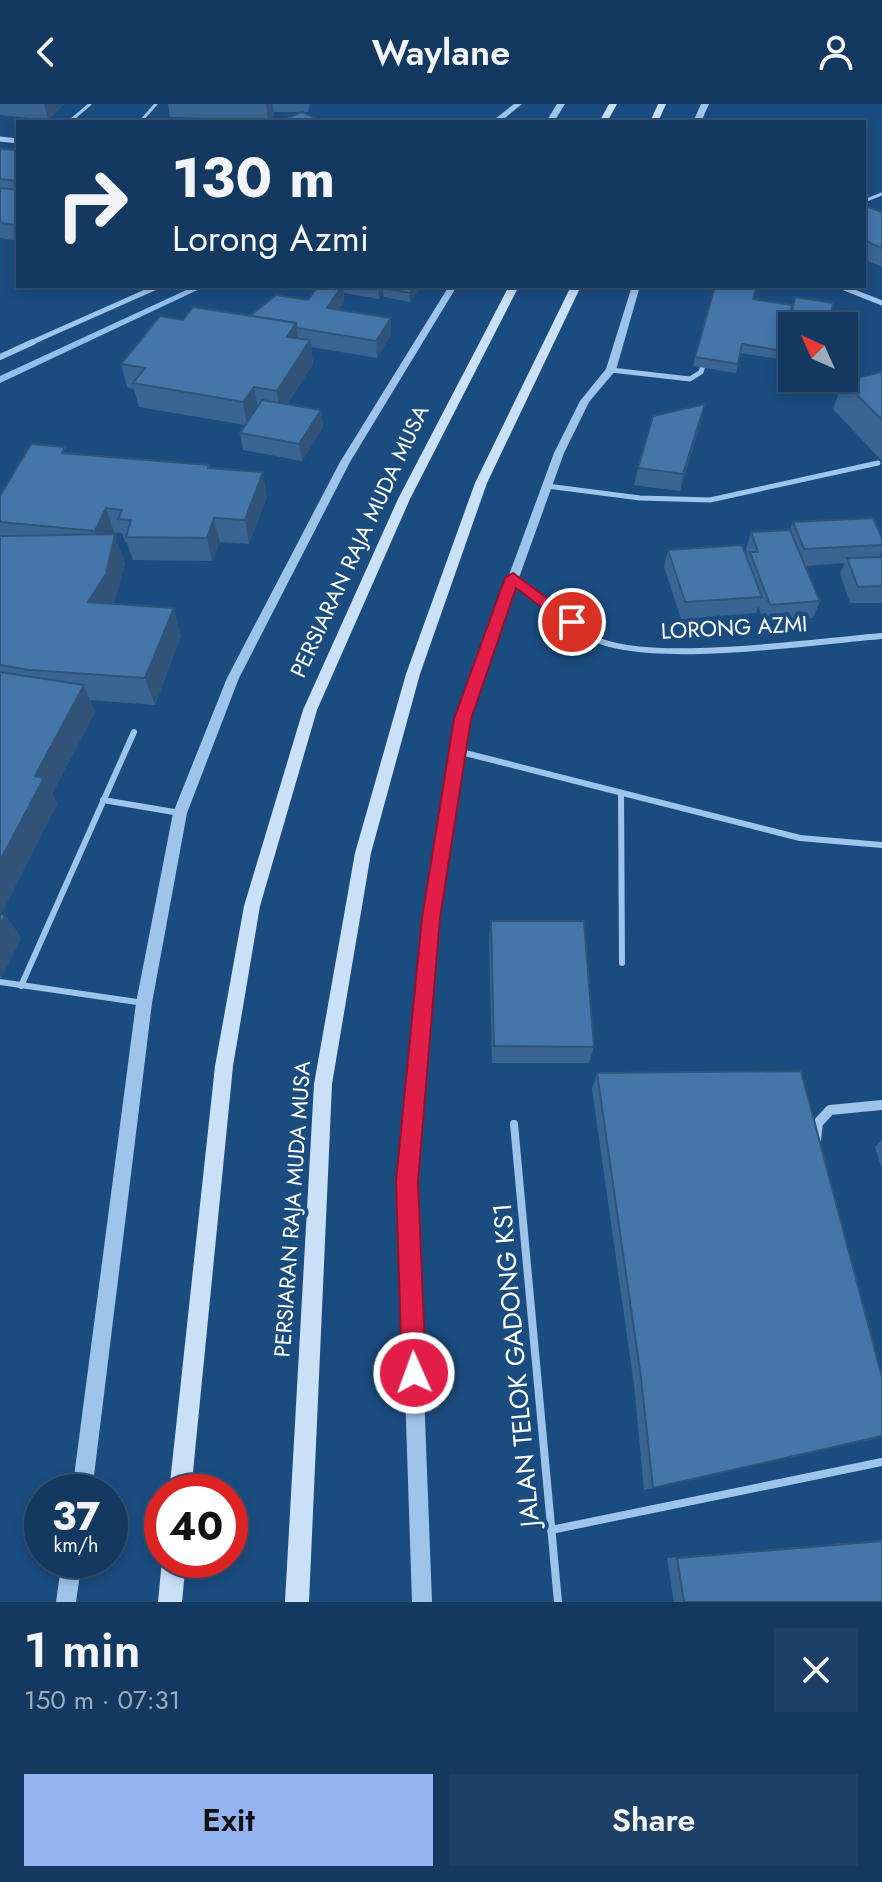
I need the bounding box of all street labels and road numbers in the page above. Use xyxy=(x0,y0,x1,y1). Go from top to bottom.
street label: PERSIARAN RAJA MUDA MUSA xyxy=(282,399,437,683)
street label: LORONG AZMI xyxy=(660,607,808,647)
street label: PERSIARAN RAJA MUDA MUSA xyxy=(266,1059,318,1358)
street label: JALAN TELOK GADONG KS1 xyxy=(483,1202,549,1531)

